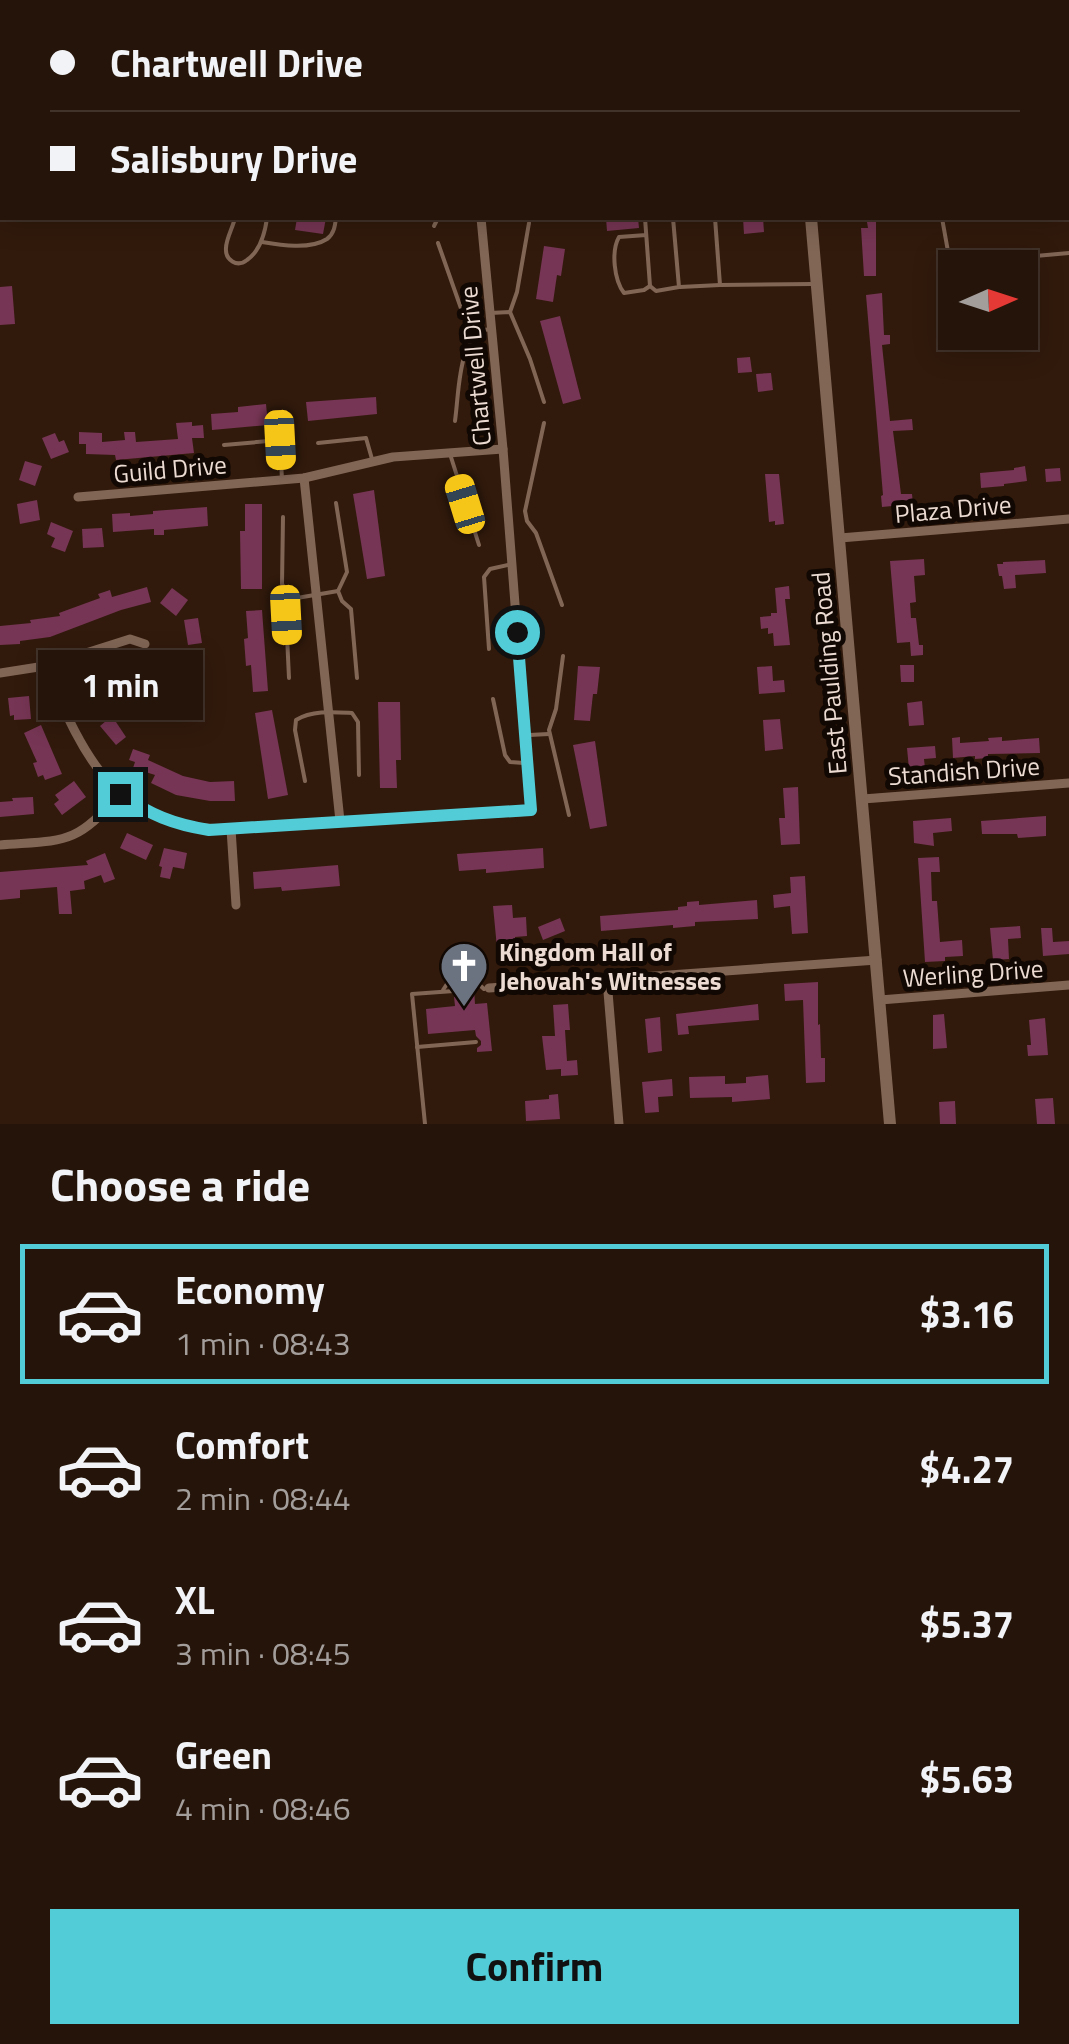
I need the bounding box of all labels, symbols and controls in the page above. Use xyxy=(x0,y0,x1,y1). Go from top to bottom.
text: Chartwell Drive xyxy=(110,34,363,92)
text: Salisbury Drive xyxy=(110,130,358,188)
north arrow xyxy=(938,250,1038,350)
map controls xyxy=(938,250,1038,350)
street label: Chartwell Drive xyxy=(449,285,501,447)
car xyxy=(263,409,297,471)
street label: Guild Drive xyxy=(112,445,228,493)
car xyxy=(442,471,488,537)
street label: Plaza Drive xyxy=(893,485,1013,533)
street label: East Paulding Road xyxy=(801,570,857,776)
car xyxy=(269,584,303,646)
route start xyxy=(495,610,540,655)
callout: 1 min xyxy=(38,649,202,719)
text: 1 min xyxy=(82,661,159,709)
street label: Standish Drive xyxy=(887,747,1041,795)
route end xyxy=(98,772,143,817)
place label: Kingdom Hall of Jehovah's Witnesses xyxy=(499,933,722,1000)
church icon: Kingdom Hall of Jehovah's Witnesses xyxy=(438,940,490,1008)
street label: Werling Drive xyxy=(902,949,1044,997)
text: Choose a ride xyxy=(50,1150,310,1218)
text: Economy xyxy=(175,1261,325,1319)
icon: car xyxy=(55,1269,145,1359)
text: $3.16 xyxy=(919,1285,1014,1343)
text: 1 min · 08:43 xyxy=(175,1319,351,1367)
text: Comfort xyxy=(175,1416,309,1474)
icon: car xyxy=(55,1424,145,1514)
text: $4.27 xyxy=(919,1440,1014,1498)
text: 2 min · 08:44 xyxy=(175,1474,351,1522)
text: XL xyxy=(175,1571,215,1629)
icon: car xyxy=(55,1579,145,1669)
text: $5.37 xyxy=(919,1595,1014,1653)
text: 3 min · 08:45 xyxy=(175,1629,351,1677)
text: Green xyxy=(175,1726,272,1784)
icon: car xyxy=(55,1734,145,1824)
text: $5.63 xyxy=(919,1750,1014,1808)
text: 4 min · 08:46 xyxy=(175,1784,351,1832)
button: Confirm xyxy=(50,1909,1019,2024)

